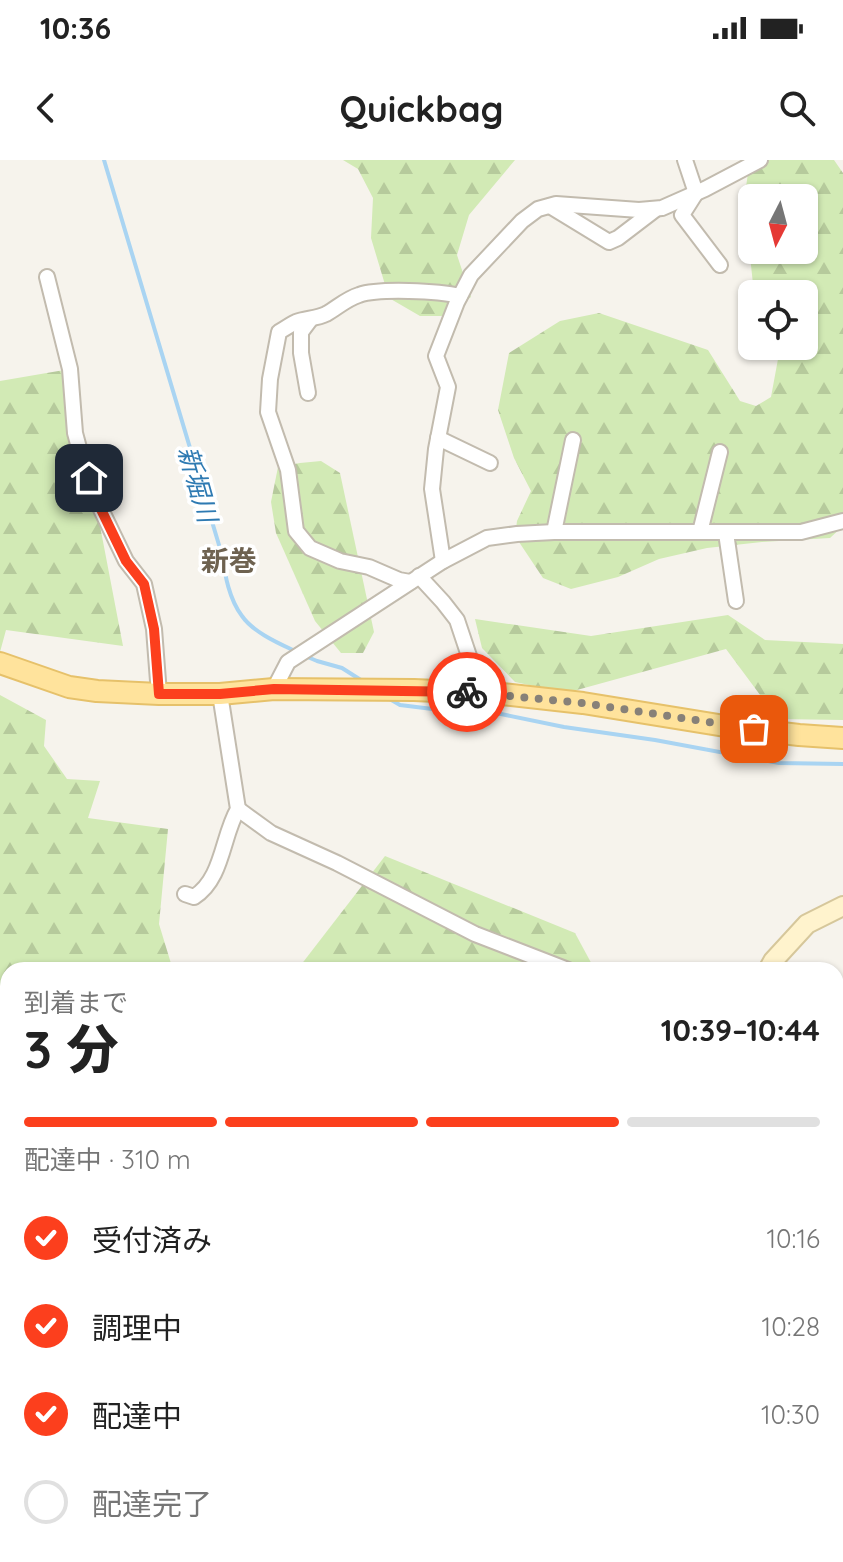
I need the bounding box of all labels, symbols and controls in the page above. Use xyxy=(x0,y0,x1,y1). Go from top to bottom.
text: 10:36 xyxy=(40,9,111,47)
icon: back xyxy=(24,86,68,130)
text: Quickbag xyxy=(339,86,504,131)
icon: search xyxy=(775,86,819,130)
north arrow xyxy=(738,184,818,264)
map controls xyxy=(738,184,818,360)
button: locate xyxy=(738,280,818,360)
water label: 新堀川 xyxy=(171,442,225,529)
pin xyxy=(55,444,123,512)
icon: home xyxy=(67,456,111,500)
district label: 新巻 xyxy=(201,543,257,578)
courier xyxy=(427,652,507,732)
icon: bike xyxy=(445,670,489,714)
pin xyxy=(720,695,788,763)
icon: bag xyxy=(732,707,776,751)
text: 到着まで xyxy=(24,986,128,1019)
text: 10:39–10:44 xyxy=(661,1011,820,1049)
text: 3 分 xyxy=(24,1016,118,1081)
text: 配達中 · 310 m xyxy=(24,1143,191,1176)
icon: check xyxy=(24,1216,68,1260)
text: 受付済み xyxy=(92,1221,212,1259)
text: 10:16 xyxy=(766,1222,820,1255)
icon: check xyxy=(24,1304,68,1348)
text: 調理中 xyxy=(92,1309,182,1347)
text: 10:28 xyxy=(762,1310,820,1343)
icon: check xyxy=(24,1392,68,1436)
text: 配達中 xyxy=(92,1397,182,1435)
text: 10:30 xyxy=(761,1398,820,1431)
text: 配達完了 xyxy=(92,1485,212,1523)

